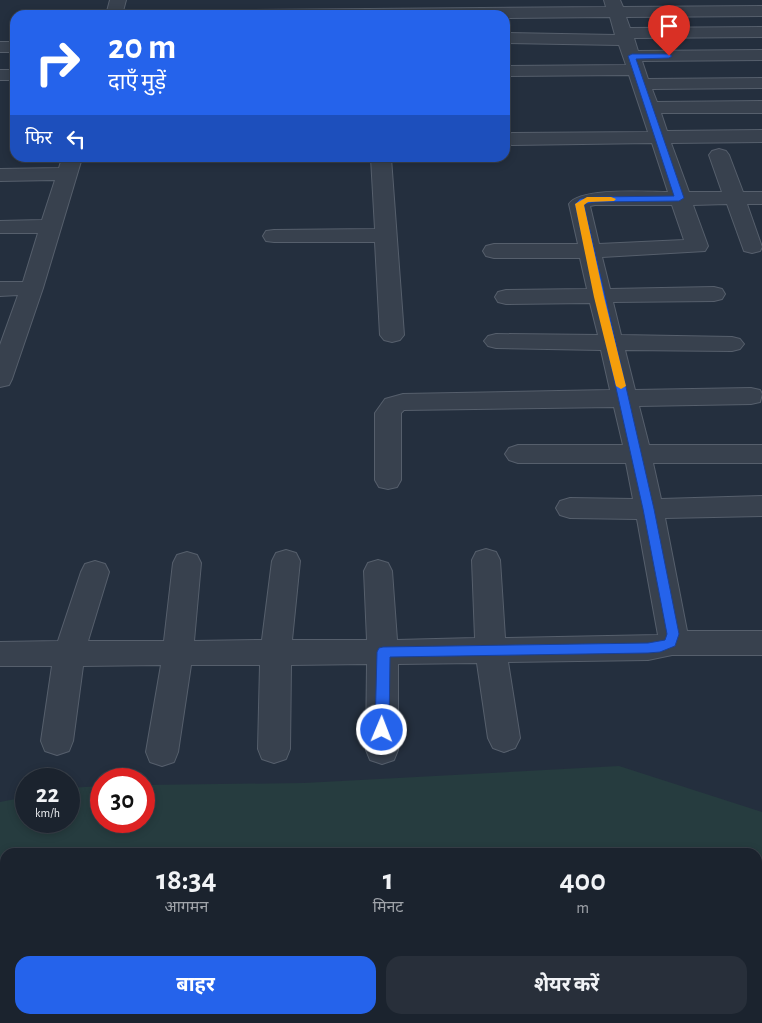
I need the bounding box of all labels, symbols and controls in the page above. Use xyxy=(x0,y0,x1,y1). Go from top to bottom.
pin xyxy=(648,5,690,56)
icon: arrive xyxy=(655,12,683,40)
icon: right xyxy=(25,30,90,95)
text: 20 m xyxy=(108,30,176,65)
text: दाएँ मुड़ें xyxy=(108,71,166,93)
icon: left xyxy=(62,125,90,153)
text: फिर xyxy=(25,129,52,148)
position arrow xyxy=(355,703,407,755)
speed limit sign: 30 xyxy=(90,768,155,833)
text: 22 xyxy=(36,782,59,807)
text: km/h xyxy=(35,807,60,819)
text: 18:34 xyxy=(156,865,217,895)
text: 1 xyxy=(383,865,393,895)
text: 400 xyxy=(560,866,606,896)
text: आगमन xyxy=(164,899,208,915)
text: मिनट xyxy=(373,899,403,915)
text: m xyxy=(576,900,589,916)
button: बाहर xyxy=(15,956,376,1014)
button: शेयर करें xyxy=(386,956,747,1014)

